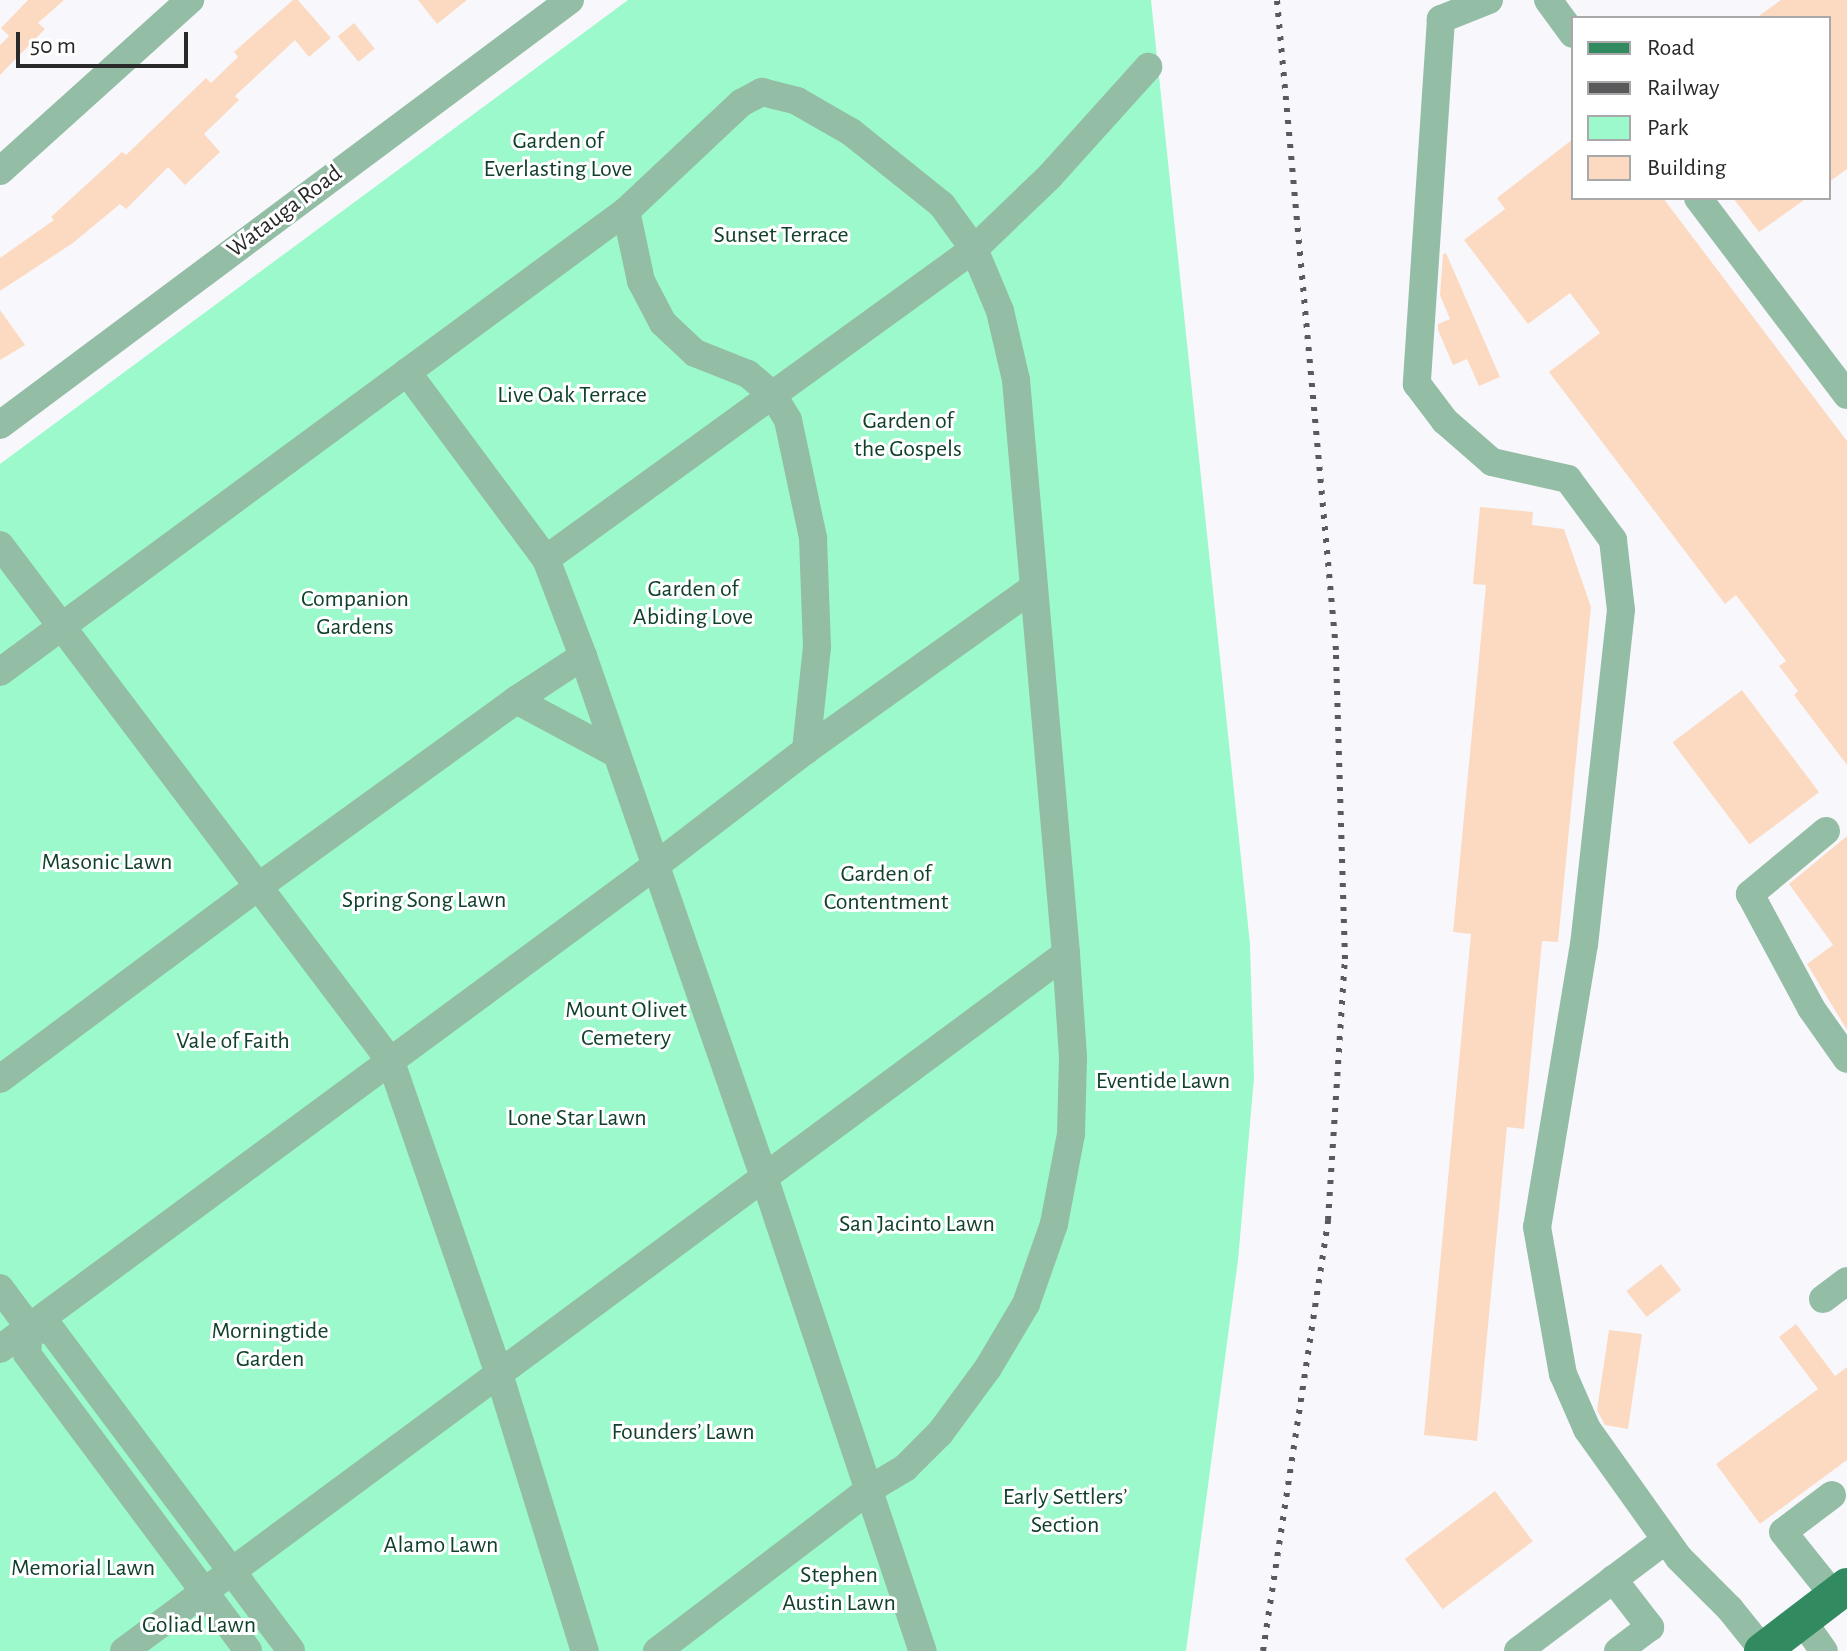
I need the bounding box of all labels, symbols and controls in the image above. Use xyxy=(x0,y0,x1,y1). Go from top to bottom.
scale bar xyxy=(20,16,192,66)
legend xyxy=(1571,16,1831,200)
text: 50 m xyxy=(30,34,76,58)
text: Road xyxy=(1647,36,1695,60)
text: Railway xyxy=(1647,76,1719,100)
text: Park xyxy=(1647,116,1688,140)
park label: Garden of Everlasting Love xyxy=(484,128,632,184)
text: Building xyxy=(1647,156,1726,180)
street label: Watauga Road xyxy=(222,159,348,265)
park label: Sunset Terrace xyxy=(713,222,849,250)
park label: Live Oak Terrace xyxy=(497,382,647,410)
park label: Garden of the Gospels xyxy=(854,408,962,464)
park label: Garden of Abiding Love xyxy=(633,576,753,632)
park label: Companion Gardens xyxy=(301,586,409,642)
park label: Masonic Lawn xyxy=(42,849,172,877)
park label: Garden of Contentment xyxy=(824,861,948,917)
park label: Spring Song Lawn xyxy=(342,887,506,915)
park label: Mount Olivet Cemetery xyxy=(565,997,687,1053)
park label: Vale of Faith xyxy=(176,1028,290,1056)
park label: Eventide Lawn xyxy=(1096,1068,1230,1096)
park label: Lone Star Lawn xyxy=(507,1105,647,1133)
park label: San Jacinto Lawn xyxy=(839,1211,995,1239)
park label: Morningtide Garden xyxy=(212,1318,328,1374)
park label: Founders’ Lawn xyxy=(611,1419,755,1447)
park label: Early Settlers’ Section xyxy=(1003,1484,1127,1540)
park label: Alamo Lawn xyxy=(384,1532,498,1560)
park label: Memorial Lawn xyxy=(11,1555,155,1583)
park label: Stephen Austin Lawn xyxy=(782,1562,896,1618)
park label: Goliad Lawn xyxy=(142,1612,256,1640)

